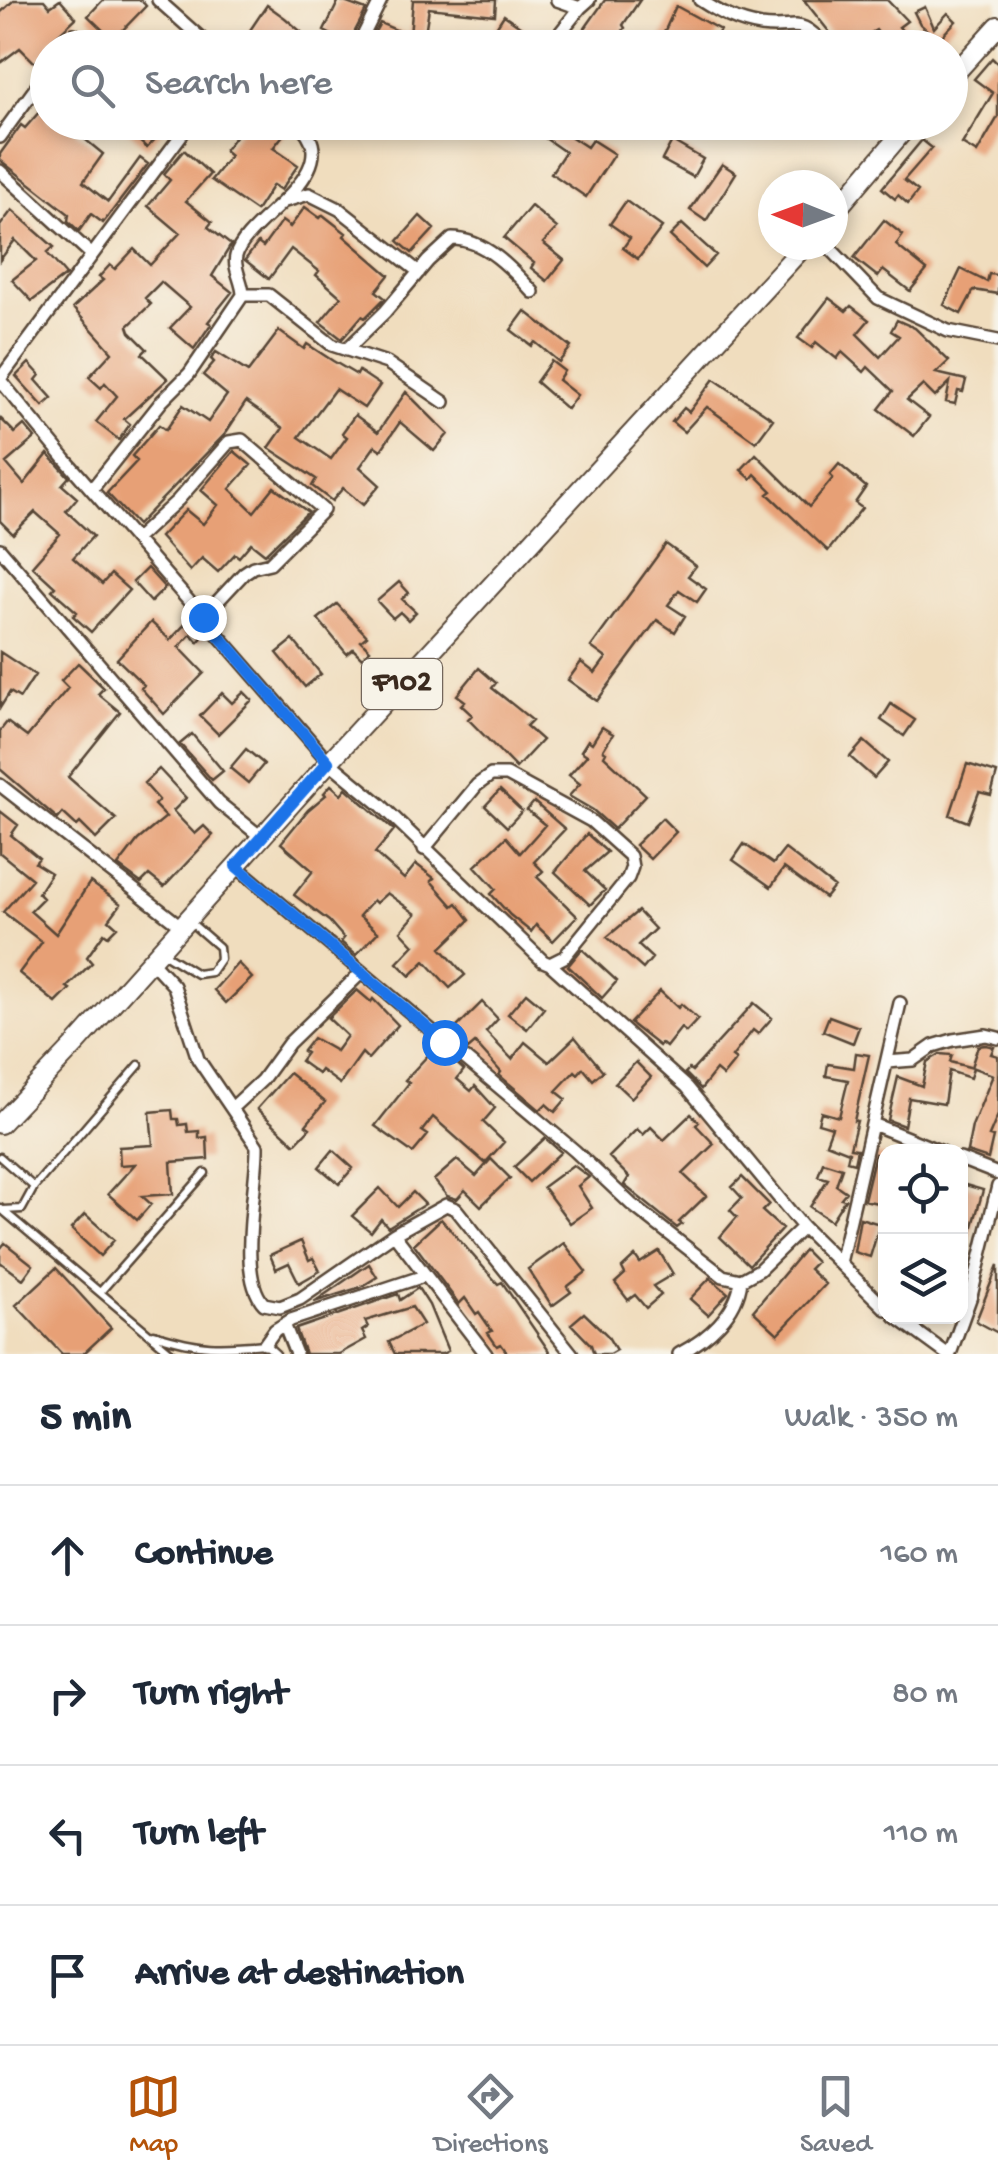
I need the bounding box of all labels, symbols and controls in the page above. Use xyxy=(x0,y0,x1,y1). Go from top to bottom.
search box xyxy=(30,30,968,140)
icon: search xyxy=(65,58,120,113)
text: Search here xyxy=(145,63,332,107)
north arrow xyxy=(758,170,848,260)
route end xyxy=(181,595,227,641)
road number: F102 xyxy=(362,659,442,709)
route start xyxy=(422,1020,468,1066)
map controls xyxy=(878,1144,968,1324)
button: locate xyxy=(878,1144,968,1234)
button: layers xyxy=(878,1234,968,1324)
text: 5 min xyxy=(40,1395,131,1444)
text: Walk · 350 m xyxy=(785,1400,958,1438)
icon: ahead xyxy=(40,1528,95,1583)
text: Continue xyxy=(135,1533,273,1577)
text: 160 m xyxy=(880,1536,958,1574)
icon: right xyxy=(40,1668,95,1723)
text: Turn right xyxy=(135,1673,287,1717)
text: 80 m xyxy=(892,1676,958,1714)
icon: left xyxy=(40,1808,95,1863)
text: Turn left xyxy=(135,1813,263,1857)
text: 110 m xyxy=(884,1816,958,1854)
icon: arrive xyxy=(40,1948,95,2003)
text: Arrive at destination xyxy=(135,1953,464,1997)
tab: Map xyxy=(126,2069,181,2162)
tab: Directions xyxy=(434,2069,548,2162)
tab: Saved xyxy=(800,2069,872,2162)

